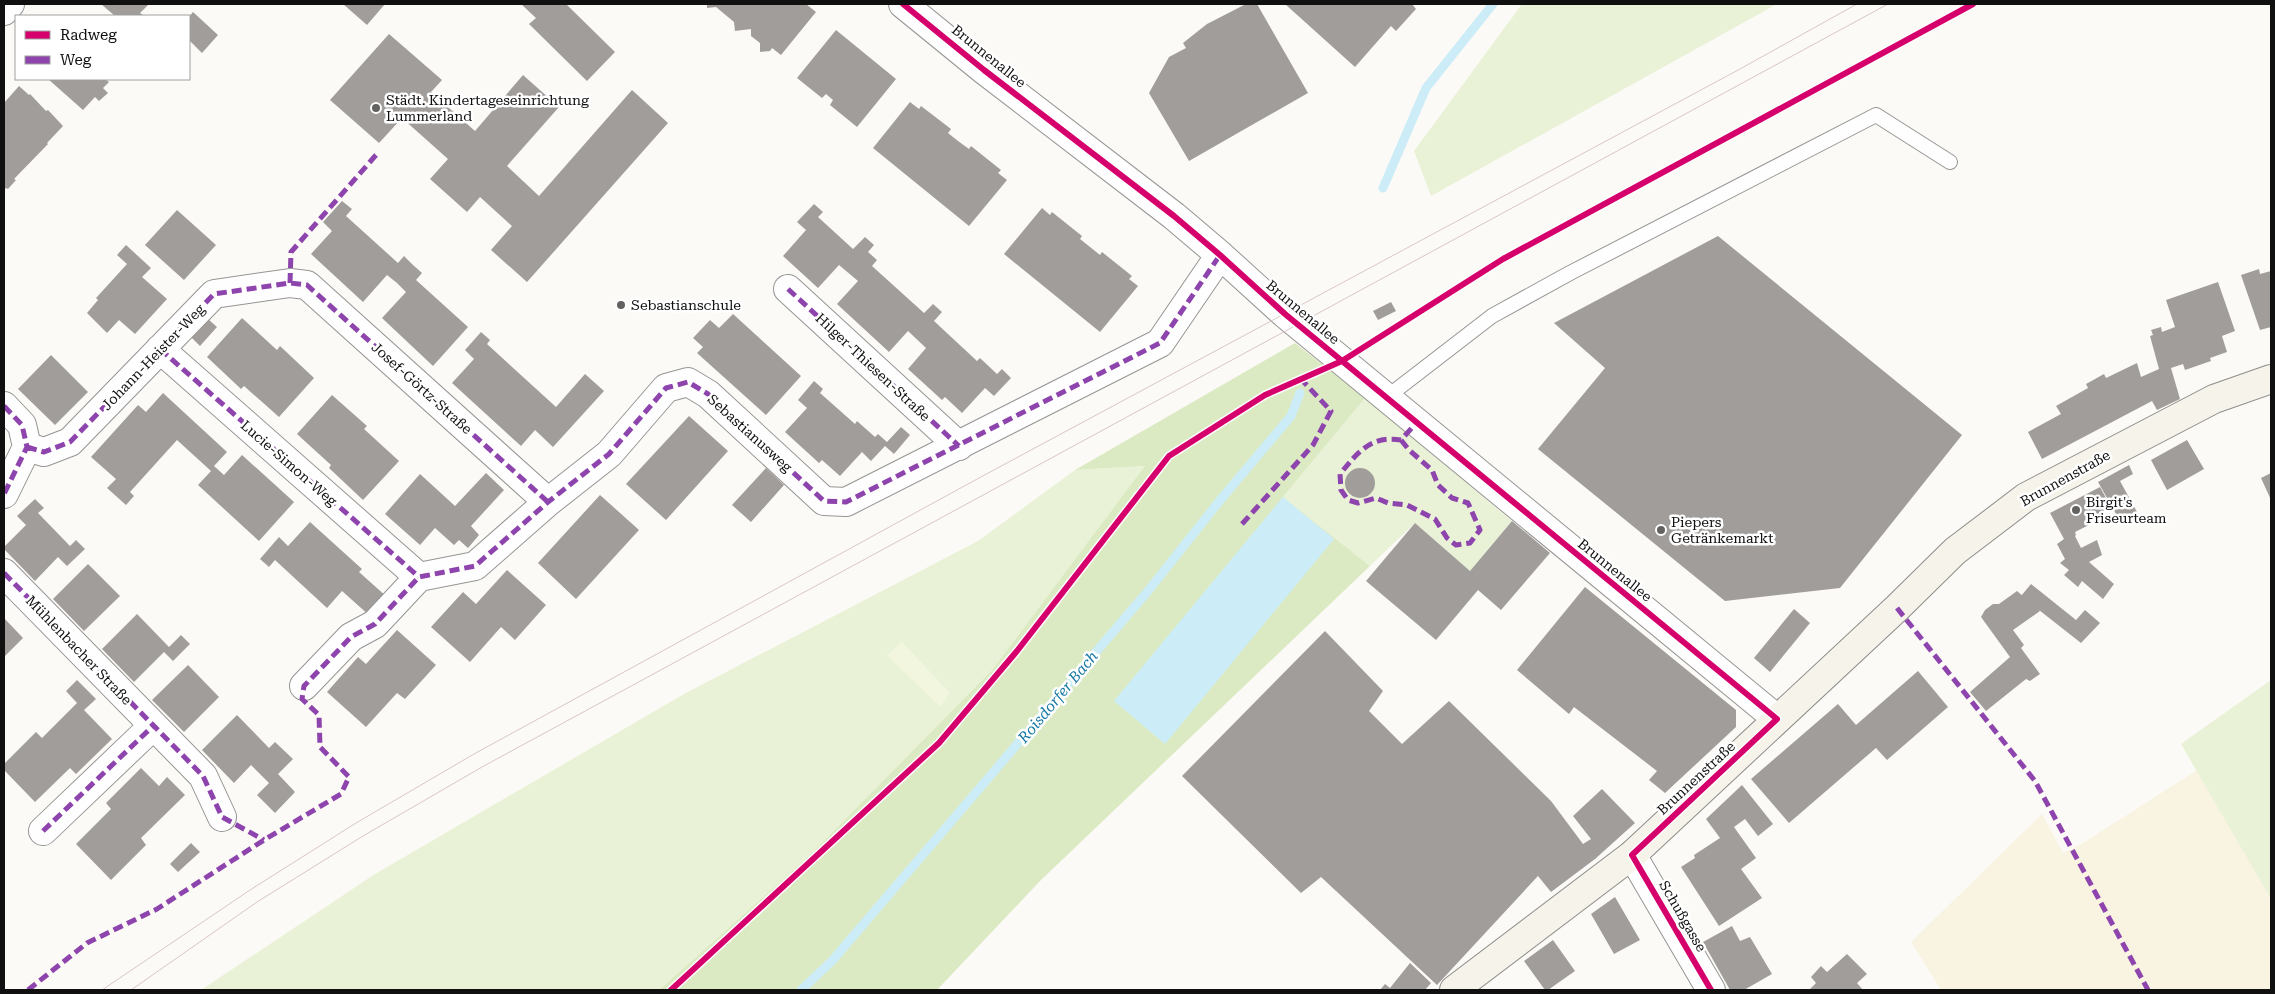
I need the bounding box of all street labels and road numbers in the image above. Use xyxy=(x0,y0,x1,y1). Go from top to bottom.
street label: Brunnenallee xyxy=(949,21,1029,91)
street label: Brunnenallee xyxy=(1263,277,1343,347)
street label: Johann-Heister-Weg xyxy=(98,301,208,413)
street label: Hilger-Thiesen-Straße xyxy=(812,310,934,424)
street label: Josef-Görtz-Straße xyxy=(369,339,476,437)
street label: Sebastianusweg xyxy=(705,391,795,475)
street label: Lucie-Simon-Weg xyxy=(238,417,340,509)
street label: Brunnenstraße xyxy=(2017,447,2113,509)
street label: Brunnenallee xyxy=(1575,535,1655,605)
street label: Mühlenbacher Straße xyxy=(23,592,135,708)
street label: Brunnenstraße xyxy=(1654,738,1738,818)
street label: Schußgasse xyxy=(1656,878,1710,955)

